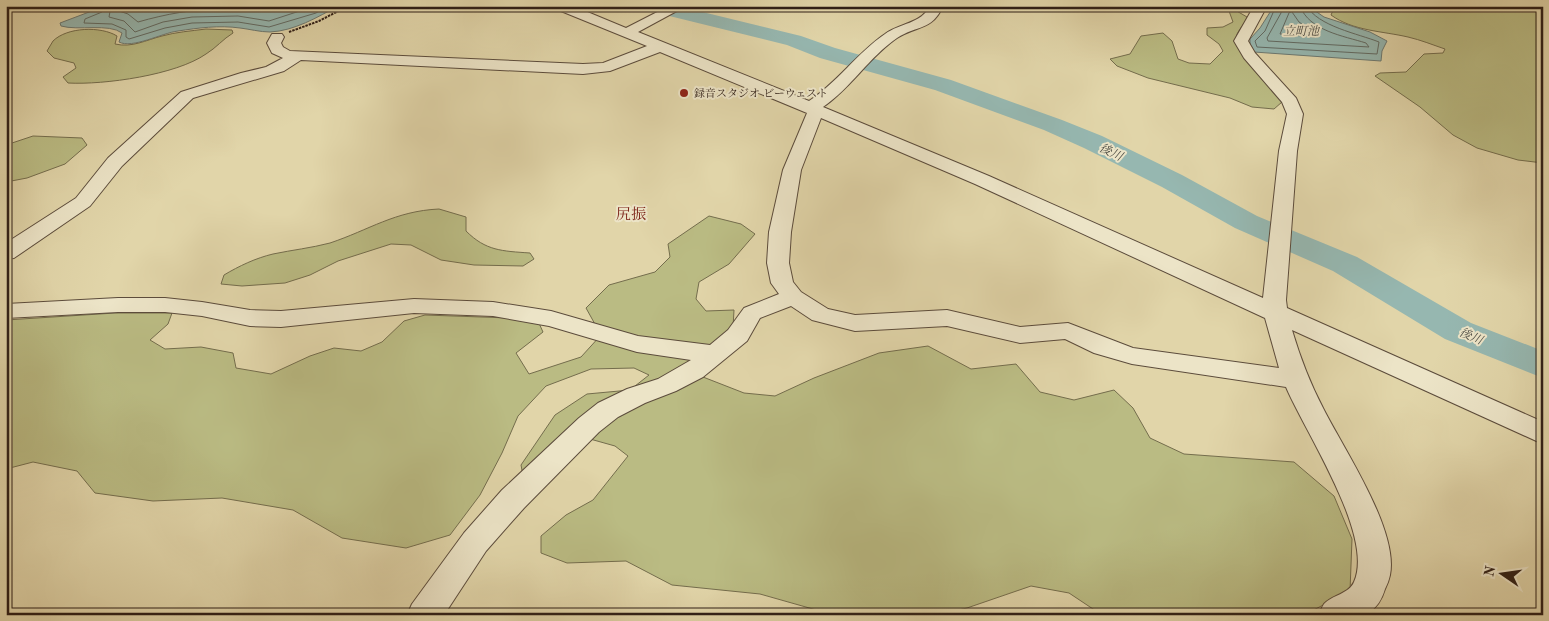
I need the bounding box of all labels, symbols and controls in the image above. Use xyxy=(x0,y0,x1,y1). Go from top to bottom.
water label: 立町池 xyxy=(1283,24,1321,38)
marker: 録音スタジオ ビーウェスト xyxy=(678,87,690,99)
place label: 録音スタジオ ビーウェスト xyxy=(694,87,828,100)
water label: 後川 xyxy=(1097,141,1127,164)
district label: 尻振 xyxy=(616,206,646,223)
water label: 後川 xyxy=(1457,325,1487,348)
north arrow xyxy=(1476,548,1526,598)
text: N xyxy=(1482,564,1498,578)

